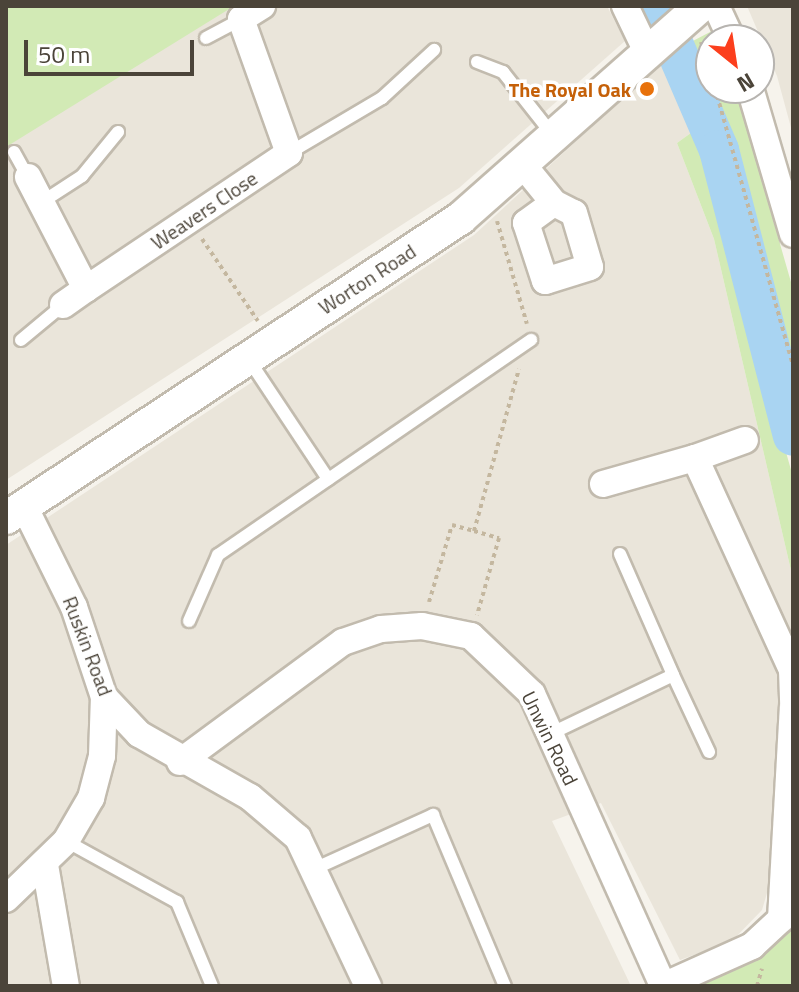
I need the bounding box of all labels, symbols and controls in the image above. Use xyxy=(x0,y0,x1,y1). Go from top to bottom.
scale bar xyxy=(28,24,198,74)
north arrow xyxy=(695,24,775,104)
text: 50 m xyxy=(38,36,90,72)
text: N xyxy=(731,65,761,102)
place label: The Royal Oak xyxy=(509,77,631,101)
marker: The Royal Oak xyxy=(638,80,656,98)
street label: Weavers Close xyxy=(146,166,262,254)
street label: Worton Road xyxy=(314,239,420,319)
street label: Ruskin Road xyxy=(58,593,118,699)
street label: Unwin Road xyxy=(517,687,583,789)

